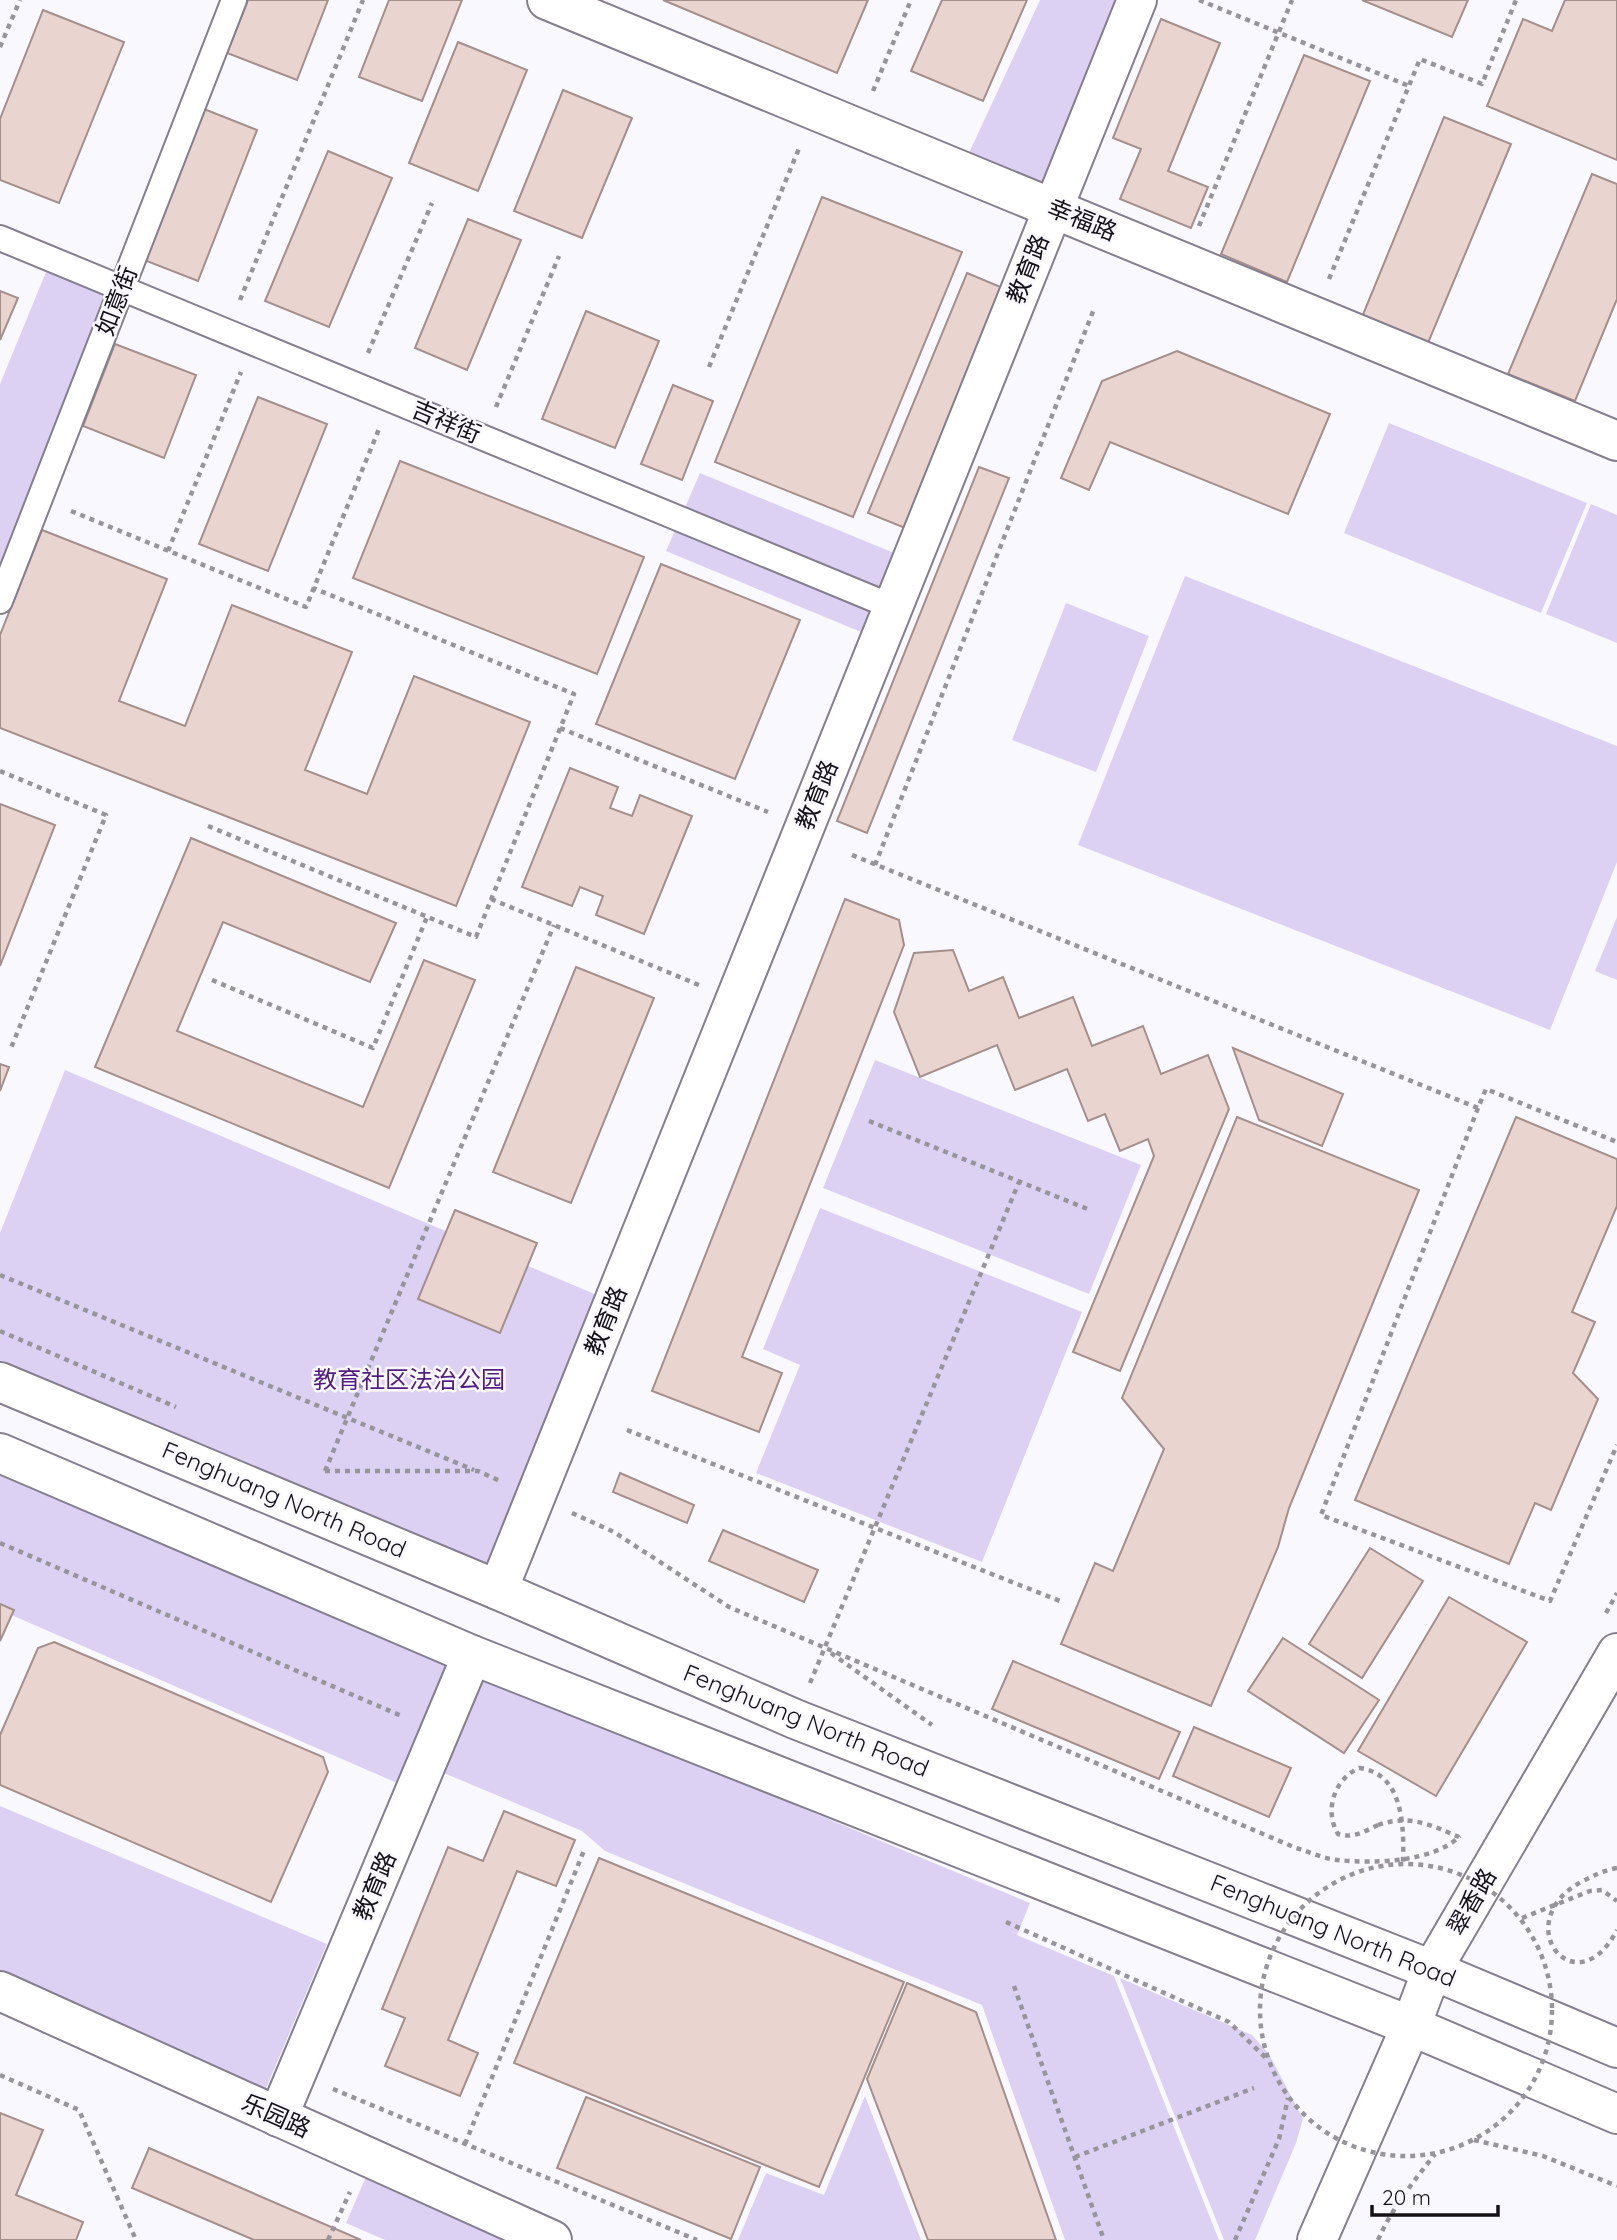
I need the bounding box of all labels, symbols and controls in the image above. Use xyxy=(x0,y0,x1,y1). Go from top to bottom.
street label: 幸福路 xyxy=(1043,192,1121,246)
street label: 教育路 xyxy=(1000,230,1054,308)
street label: 如意街 xyxy=(89,262,143,340)
street label: 吉祥街 xyxy=(407,393,485,449)
street label: 教育路 xyxy=(789,756,843,834)
street label: 教育路 xyxy=(578,1282,632,1360)
park label: 教育社区法治公园 xyxy=(313,1364,505,1394)
street label: Fenghuang North Road xyxy=(158,1434,411,1564)
street label: Fenghuang North Road xyxy=(679,1657,933,1783)
street label: 教育路 xyxy=(346,1847,402,1925)
street label: 翠香路 xyxy=(1440,1863,1502,1940)
street label: Fenghuang North Road xyxy=(1206,1867,1460,1993)
street label: 乐园路 xyxy=(237,2087,315,2143)
scale bar xyxy=(1372,2174,1498,2218)
text: 20 m xyxy=(1382,2184,1431,2210)

